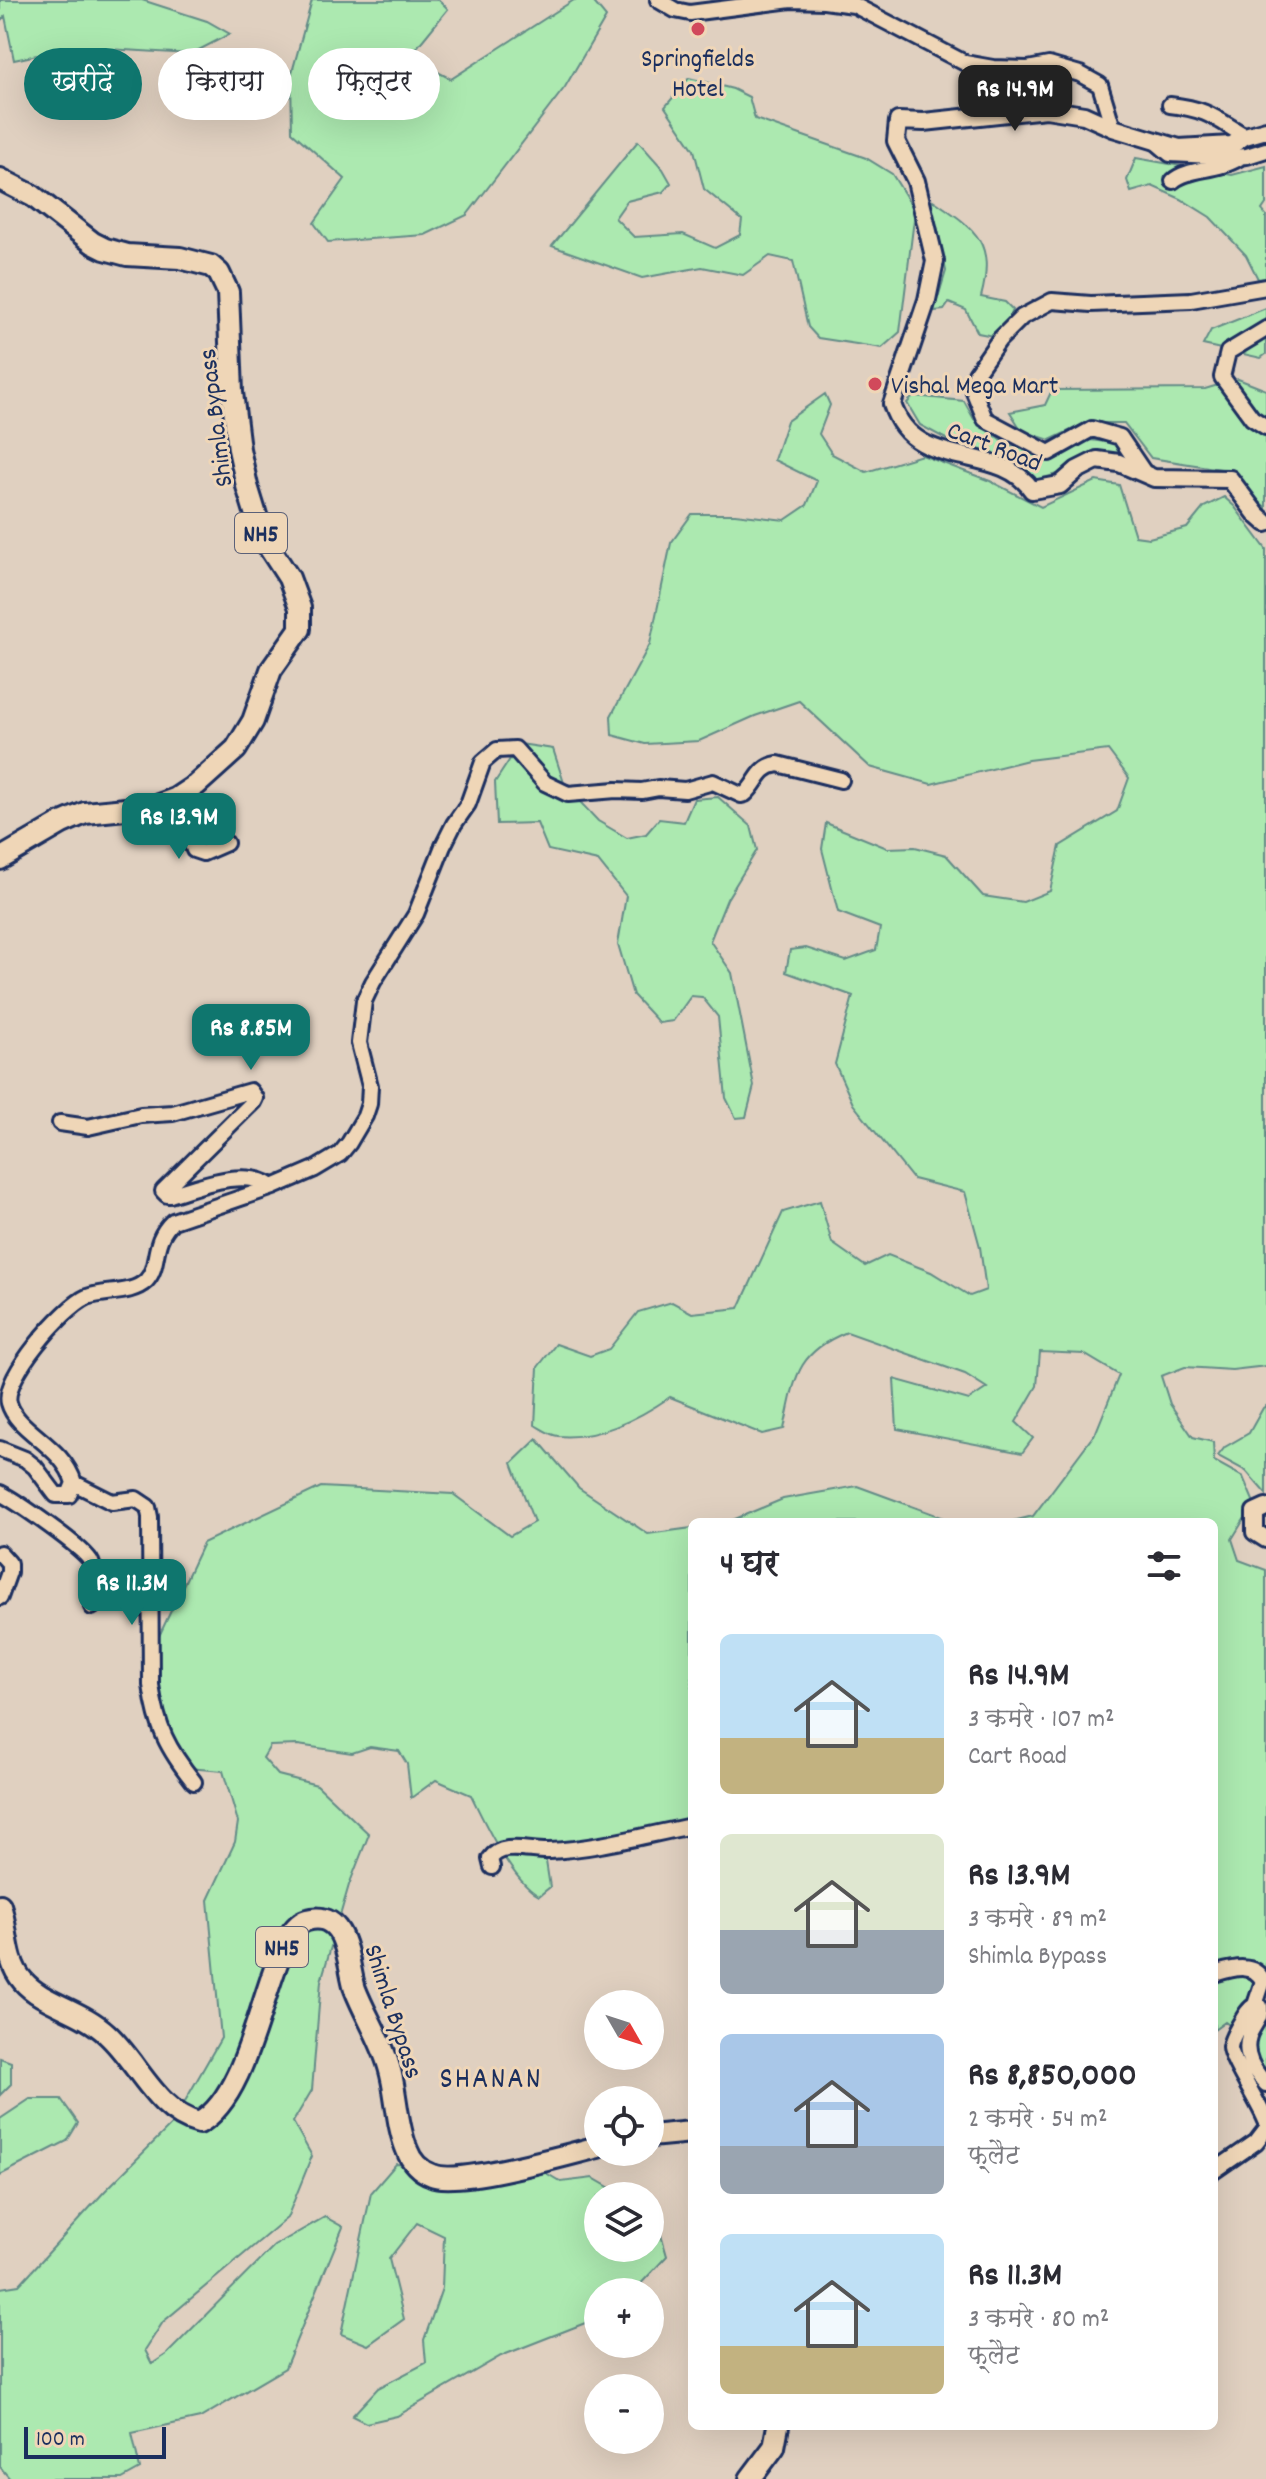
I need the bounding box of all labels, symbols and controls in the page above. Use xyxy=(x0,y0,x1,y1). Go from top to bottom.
marker: Springfields Hotel xyxy=(689,20,707,38)
place label: Springfields Hotel xyxy=(641,42,755,109)
chip: खरीदें xyxy=(24,48,142,120)
chip: किराया xyxy=(158,48,292,120)
chip: फ़िल्टर xyxy=(308,48,440,120)
pin: Rs 14.9M xyxy=(932,65,1098,133)
text: Rs 14.9M xyxy=(976,72,1054,109)
street label: Shimla Bypass xyxy=(191,346,244,489)
place label: Vishal Mega Mart xyxy=(891,369,1059,406)
marker: Vishal Mega Mart xyxy=(866,375,884,393)
street label: Cart Road xyxy=(941,413,1047,483)
road number: NH5 xyxy=(235,513,287,553)
pin: Rs 13.9M xyxy=(96,793,262,861)
text: Rs 13.9M xyxy=(140,800,218,837)
pin: Rs 8.85M xyxy=(168,1004,334,1072)
text: Rs 8.85M xyxy=(210,1011,292,1048)
text: 4 घर xyxy=(720,1542,778,1591)
icon: filters xyxy=(1142,1544,1186,1588)
pin: Rs 11.3M xyxy=(49,1559,215,1627)
text: Rs 11.3M xyxy=(96,1566,168,1603)
text: Rs 14.9M xyxy=(968,1653,1069,1702)
icon: home xyxy=(784,1666,880,1762)
text: 3 कमरे · 107 m² xyxy=(968,1702,1115,1739)
text: Cart Road xyxy=(968,1739,1067,1776)
text: Rs 13.9M xyxy=(968,1853,1070,1902)
icon: home xyxy=(784,1866,880,1962)
text: 3 कमरे · 89 m² xyxy=(968,1902,1107,1939)
road number: NH5 xyxy=(256,1927,308,1967)
text: Shimla Bypass xyxy=(968,1939,1107,1976)
street label: Shimla Bypass xyxy=(353,1940,431,2084)
north arrow xyxy=(584,1990,664,2070)
map controls xyxy=(584,1990,664,2454)
text: Rs 8,850,000 xyxy=(968,2053,1137,2102)
district label: SHANAN xyxy=(440,2060,543,2103)
icon: home xyxy=(784,2066,880,2162)
button: locate xyxy=(584,2086,664,2166)
text: 2 कमरे · 54 m² xyxy=(968,2102,1107,2139)
text: फ़्लैट xyxy=(968,2139,1020,2176)
button: layers xyxy=(584,2182,664,2262)
text: Rs 11.3M xyxy=(968,2253,1062,2302)
icon: home xyxy=(784,2266,880,2362)
button: + xyxy=(584,2278,664,2358)
text: 3 कमरे · 80 m² xyxy=(968,2302,1109,2339)
text: फ़्लैट xyxy=(968,2339,1020,2376)
button: − xyxy=(584,2374,664,2454)
scale bar xyxy=(24,2423,166,2459)
text: 100 m xyxy=(36,2425,85,2456)

